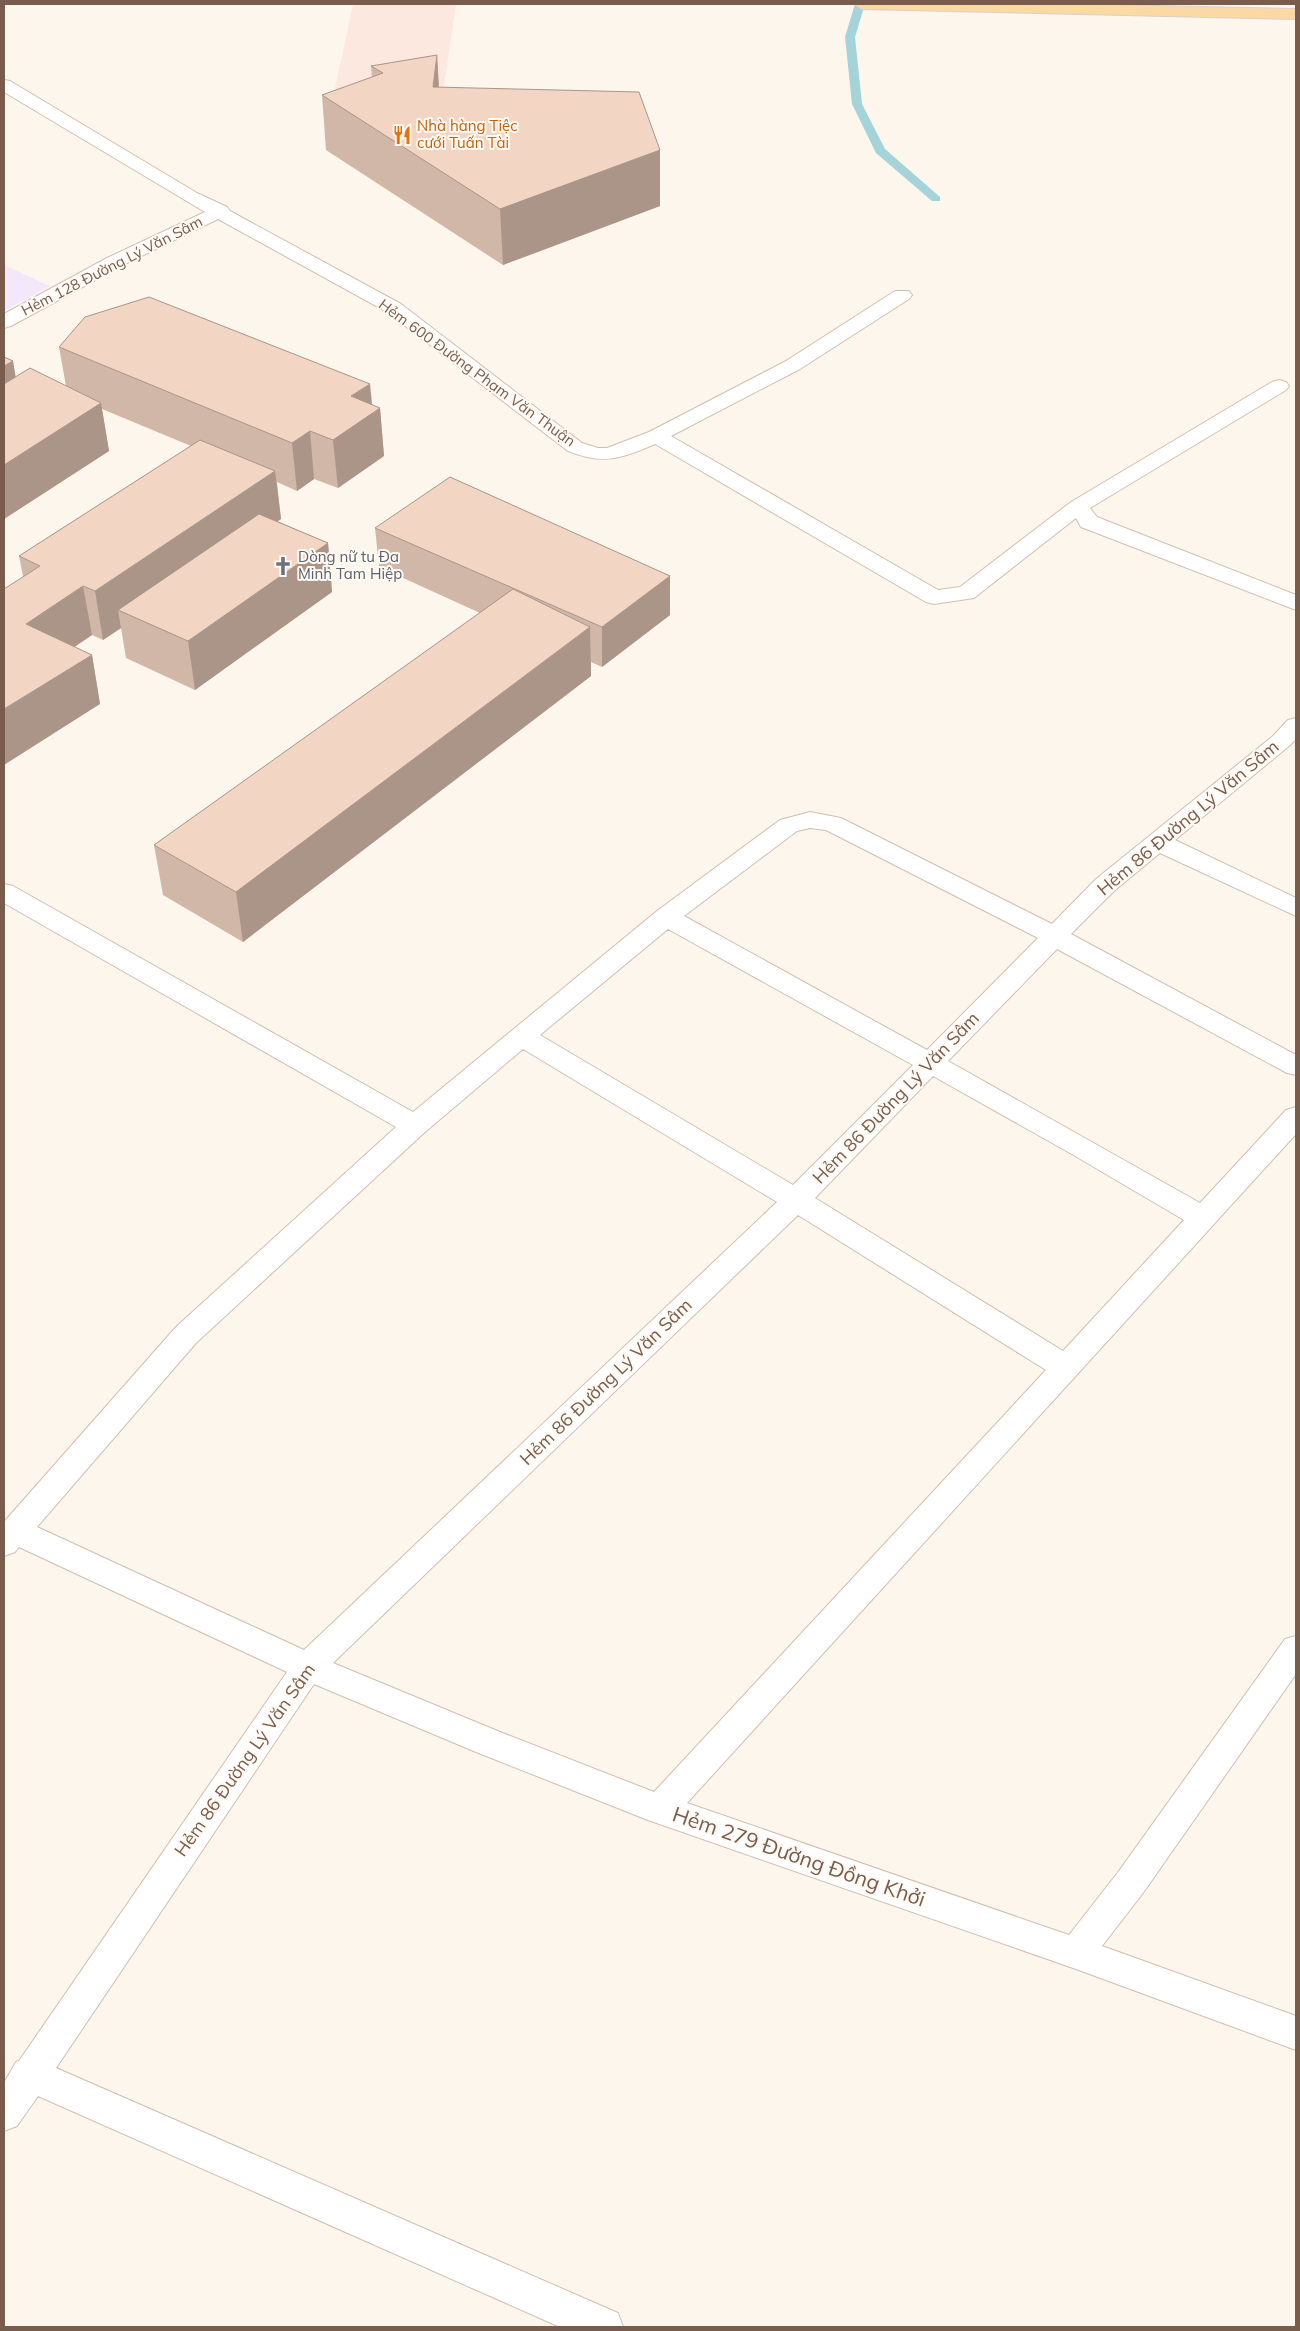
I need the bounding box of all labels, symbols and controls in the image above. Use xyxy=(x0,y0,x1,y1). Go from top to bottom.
place label: Nhà hàng Tiệc cưới Tuấn Tài xyxy=(417,116,518,152)
restaurant icon: Nhà hàng Tiệc cưới Tuấn Tài xyxy=(391,124,413,146)
street label: Hẻm 128 Đường Lý Văn Sâm xyxy=(18,211,206,320)
street label: Hẻm 600 Đường Phạm Văn Thuận xyxy=(375,295,580,451)
place label: Dòng nữ tu Đa Minh Tam Hiệp xyxy=(298,547,402,583)
church icon: Dòng nữ tu Đa Minh Tam Hiệp xyxy=(272,555,294,577)
street label: Hẻm 86 Đường Lý Văn Sâm xyxy=(1092,735,1283,900)
street label: Hẻm 86 Đường Lý Văn Sâm xyxy=(807,1007,984,1188)
street label: Hẻm 86 Đường Lý Văn Sâm xyxy=(515,1293,696,1470)
street label: Hẻm 86 Đường Lý Văn Sâm xyxy=(169,1659,320,1861)
street label: Hẻm 279 Đường Đồng Khởi xyxy=(669,1801,929,1912)

